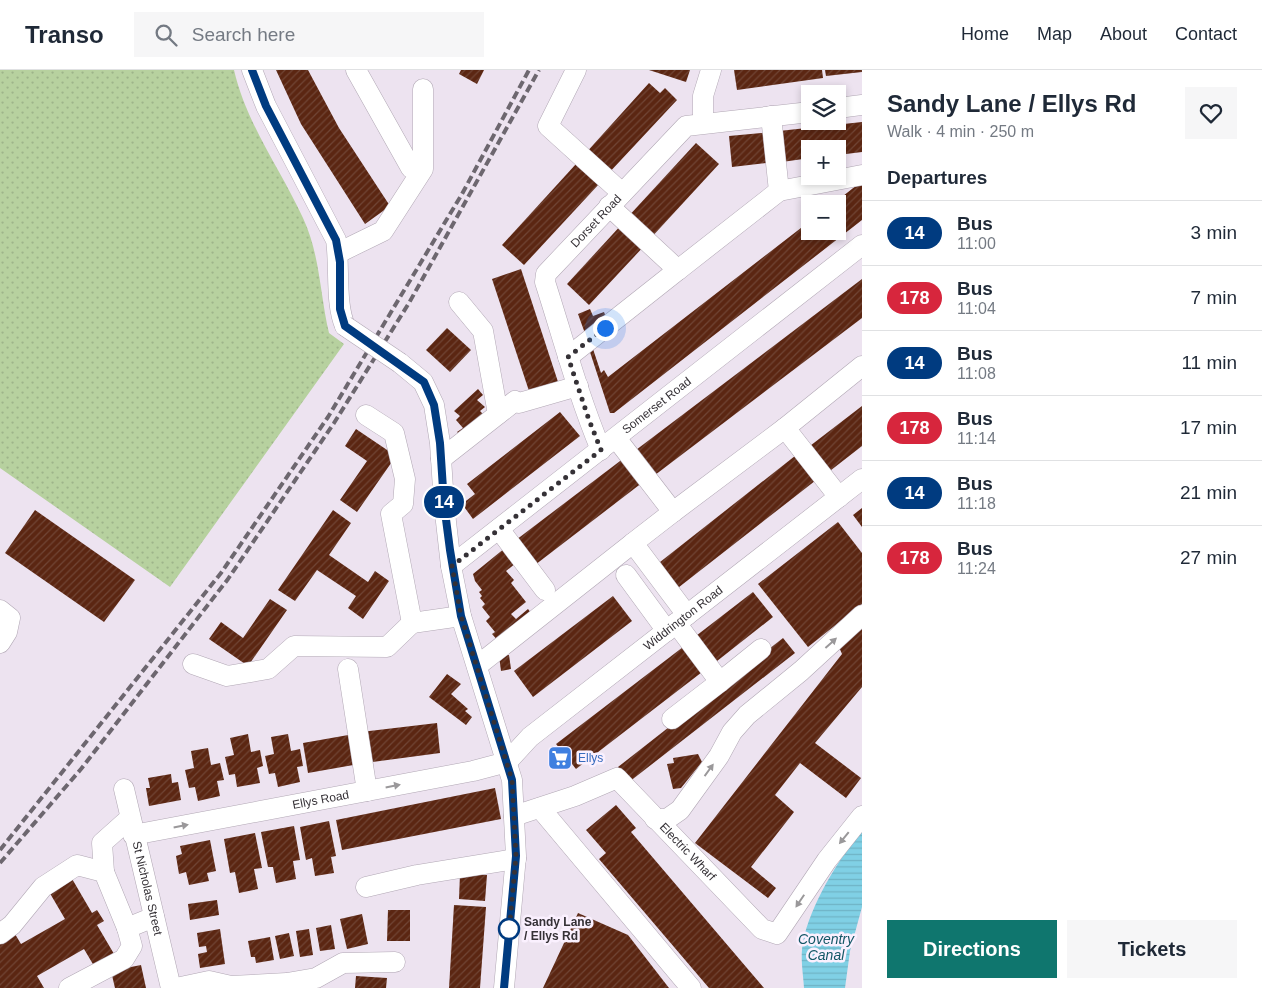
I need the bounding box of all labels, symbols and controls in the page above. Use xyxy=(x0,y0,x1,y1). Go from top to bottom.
search box xyxy=(134,12,484,57)
text: Transo xyxy=(25,21,104,48)
icon: search xyxy=(152,21,180,49)
text: Search here xyxy=(192,24,295,45)
text: Home xyxy=(961,24,1009,44)
text: Map xyxy=(1037,24,1072,44)
text: About xyxy=(1100,24,1147,44)
text: Contact xyxy=(1175,24,1237,44)
map controls xyxy=(801,85,846,240)
button: layers xyxy=(801,85,846,130)
button: heart xyxy=(1185,87,1237,139)
text: Sandy Lane / Ellys Rd xyxy=(887,90,1136,117)
text: Walk · 4 min · 250 m xyxy=(887,123,1034,140)
button: + xyxy=(801,140,846,185)
text: Departures xyxy=(887,167,987,188)
street label: Dorset Road xyxy=(568,192,624,250)
button: − xyxy=(801,195,846,240)
text: Bus xyxy=(957,213,993,234)
text: 3 min xyxy=(1191,222,1237,243)
text: 14 xyxy=(904,223,925,243)
text: 11:00 xyxy=(957,235,996,252)
text: Bus xyxy=(957,278,993,299)
text: 7 min xyxy=(1191,287,1237,308)
text: 178 xyxy=(899,288,930,308)
text: 11:04 xyxy=(957,300,996,317)
your location xyxy=(593,316,618,341)
text: Bus xyxy=(957,343,993,364)
text: 11 min xyxy=(1181,352,1237,373)
text: 14 xyxy=(904,353,925,373)
text: 11:08 xyxy=(957,365,996,382)
street label: Somerset Road xyxy=(619,374,694,437)
text: Bus xyxy=(957,408,993,429)
text: 17 min xyxy=(1180,417,1237,438)
text: 178 xyxy=(899,418,930,438)
text: 11:14 xyxy=(957,430,996,447)
text: Bus xyxy=(957,473,993,494)
text: 21 min xyxy=(1180,482,1237,503)
text: 14 xyxy=(904,483,925,503)
line badge: 14 xyxy=(422,486,466,518)
text: 14 xyxy=(434,492,454,512)
text: 11:18 xyxy=(957,495,996,512)
text: Bus xyxy=(957,538,993,559)
text: 27 min xyxy=(1180,547,1237,568)
text: 178 xyxy=(899,548,930,568)
text: 11:24 xyxy=(957,560,996,577)
street label: Widdrington Road xyxy=(641,583,725,653)
one-way arrow xyxy=(825,637,837,649)
supermarket icon: Ellys xyxy=(547,745,573,771)
place label: Ellys xyxy=(578,751,603,765)
one-way arrow xyxy=(704,764,714,777)
one-way arrow xyxy=(385,782,400,790)
street label: Ellys Road xyxy=(291,787,350,812)
street label: Electric Wharf xyxy=(657,820,719,884)
one-way arrow xyxy=(174,821,190,829)
one-way arrow xyxy=(839,831,850,844)
street label: St Nicholas Street xyxy=(130,840,165,937)
one-way arrow xyxy=(795,894,804,907)
place label: Sandy Lane / Ellys Rd xyxy=(524,915,592,943)
marker: Sandy Lane / Ellys Rd xyxy=(498,918,520,940)
button: Directions xyxy=(887,920,1057,978)
button: Tickets xyxy=(1067,920,1237,978)
water label: Coventry Canal xyxy=(798,931,855,963)

